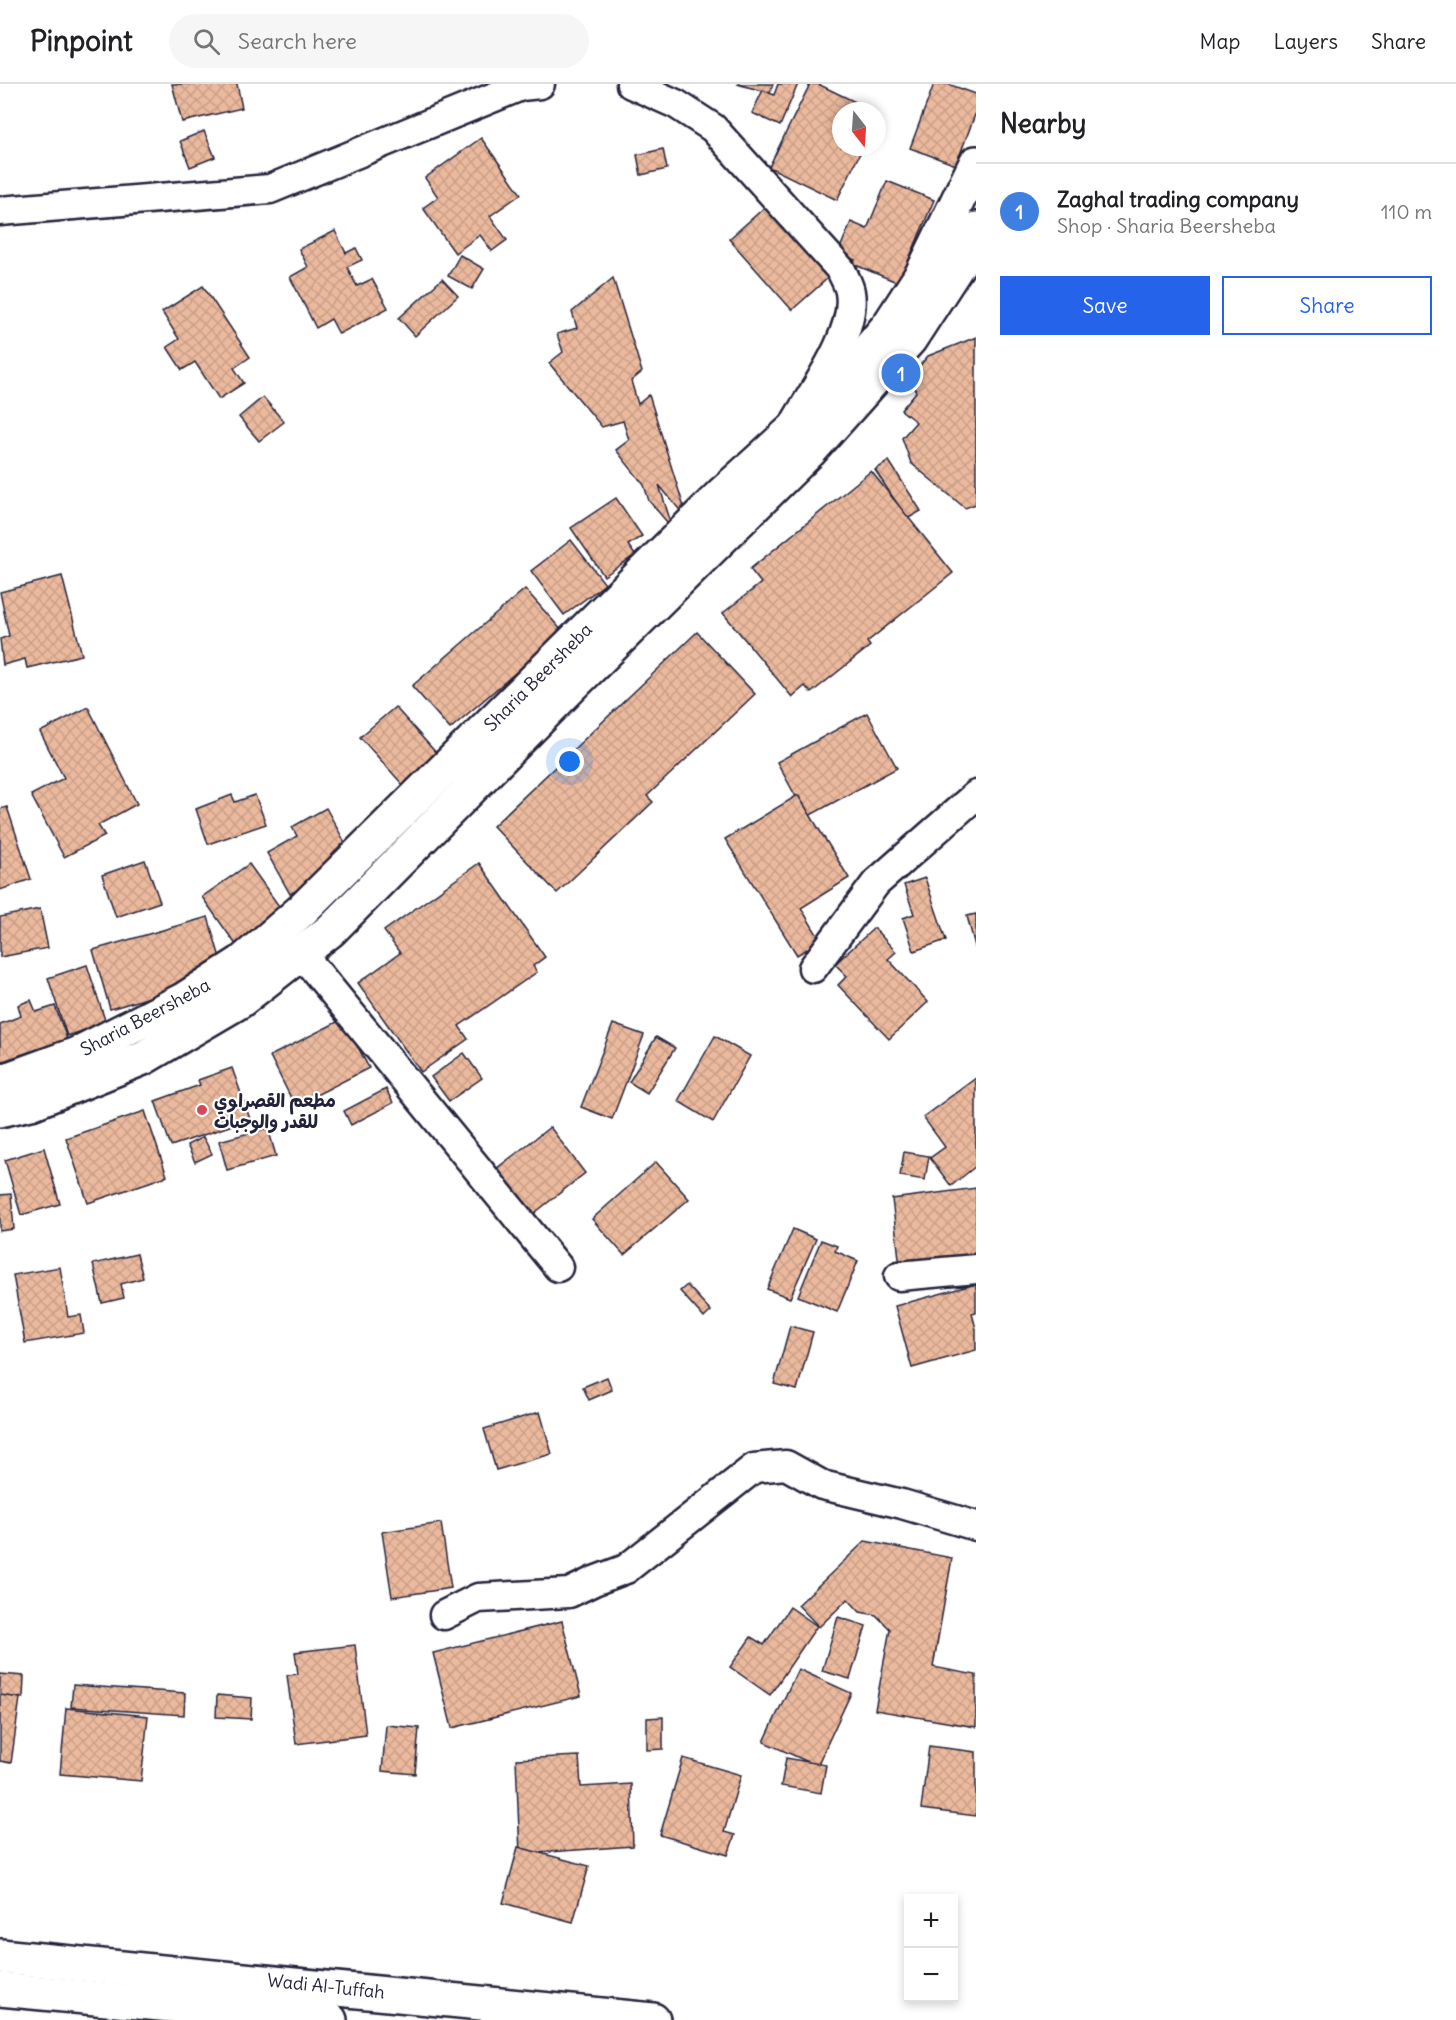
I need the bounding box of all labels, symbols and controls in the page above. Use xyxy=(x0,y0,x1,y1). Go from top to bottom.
search box xyxy=(169,14,589,68)
text: Pinpoint xyxy=(30,23,133,59)
icon: search xyxy=(190,25,223,58)
text: Search here xyxy=(238,27,357,55)
text: Map xyxy=(1200,28,1240,55)
text: Layers xyxy=(1273,28,1338,55)
text: Share xyxy=(1371,28,1426,55)
north arrow xyxy=(832,102,886,156)
text: Nearby xyxy=(1000,107,1086,140)
text: Zaghal trading company xyxy=(1057,185,1299,213)
text: 1 xyxy=(1016,199,1023,224)
text: 110 m xyxy=(1381,199,1432,224)
text: Shop · Sharia Beersheba xyxy=(1057,213,1276,238)
button: Save xyxy=(1000,276,1210,335)
button: Share xyxy=(1222,276,1432,335)
pin: 1 xyxy=(882,350,920,396)
street label: Sharia Beersheba xyxy=(479,618,597,736)
your location xyxy=(555,747,584,776)
street label: Sharia Beersheba xyxy=(76,973,214,1061)
place label: مطعم القصراوي للقدر والوجبات xyxy=(214,1089,336,1134)
marker: مطعم القصراوي للقدر والوجبات xyxy=(195,1103,209,1117)
map controls xyxy=(904,1894,958,2002)
button: + xyxy=(904,1894,958,1948)
button: − xyxy=(904,1948,958,2002)
street label: Wadi Al-Tuffah xyxy=(266,1968,386,2004)

